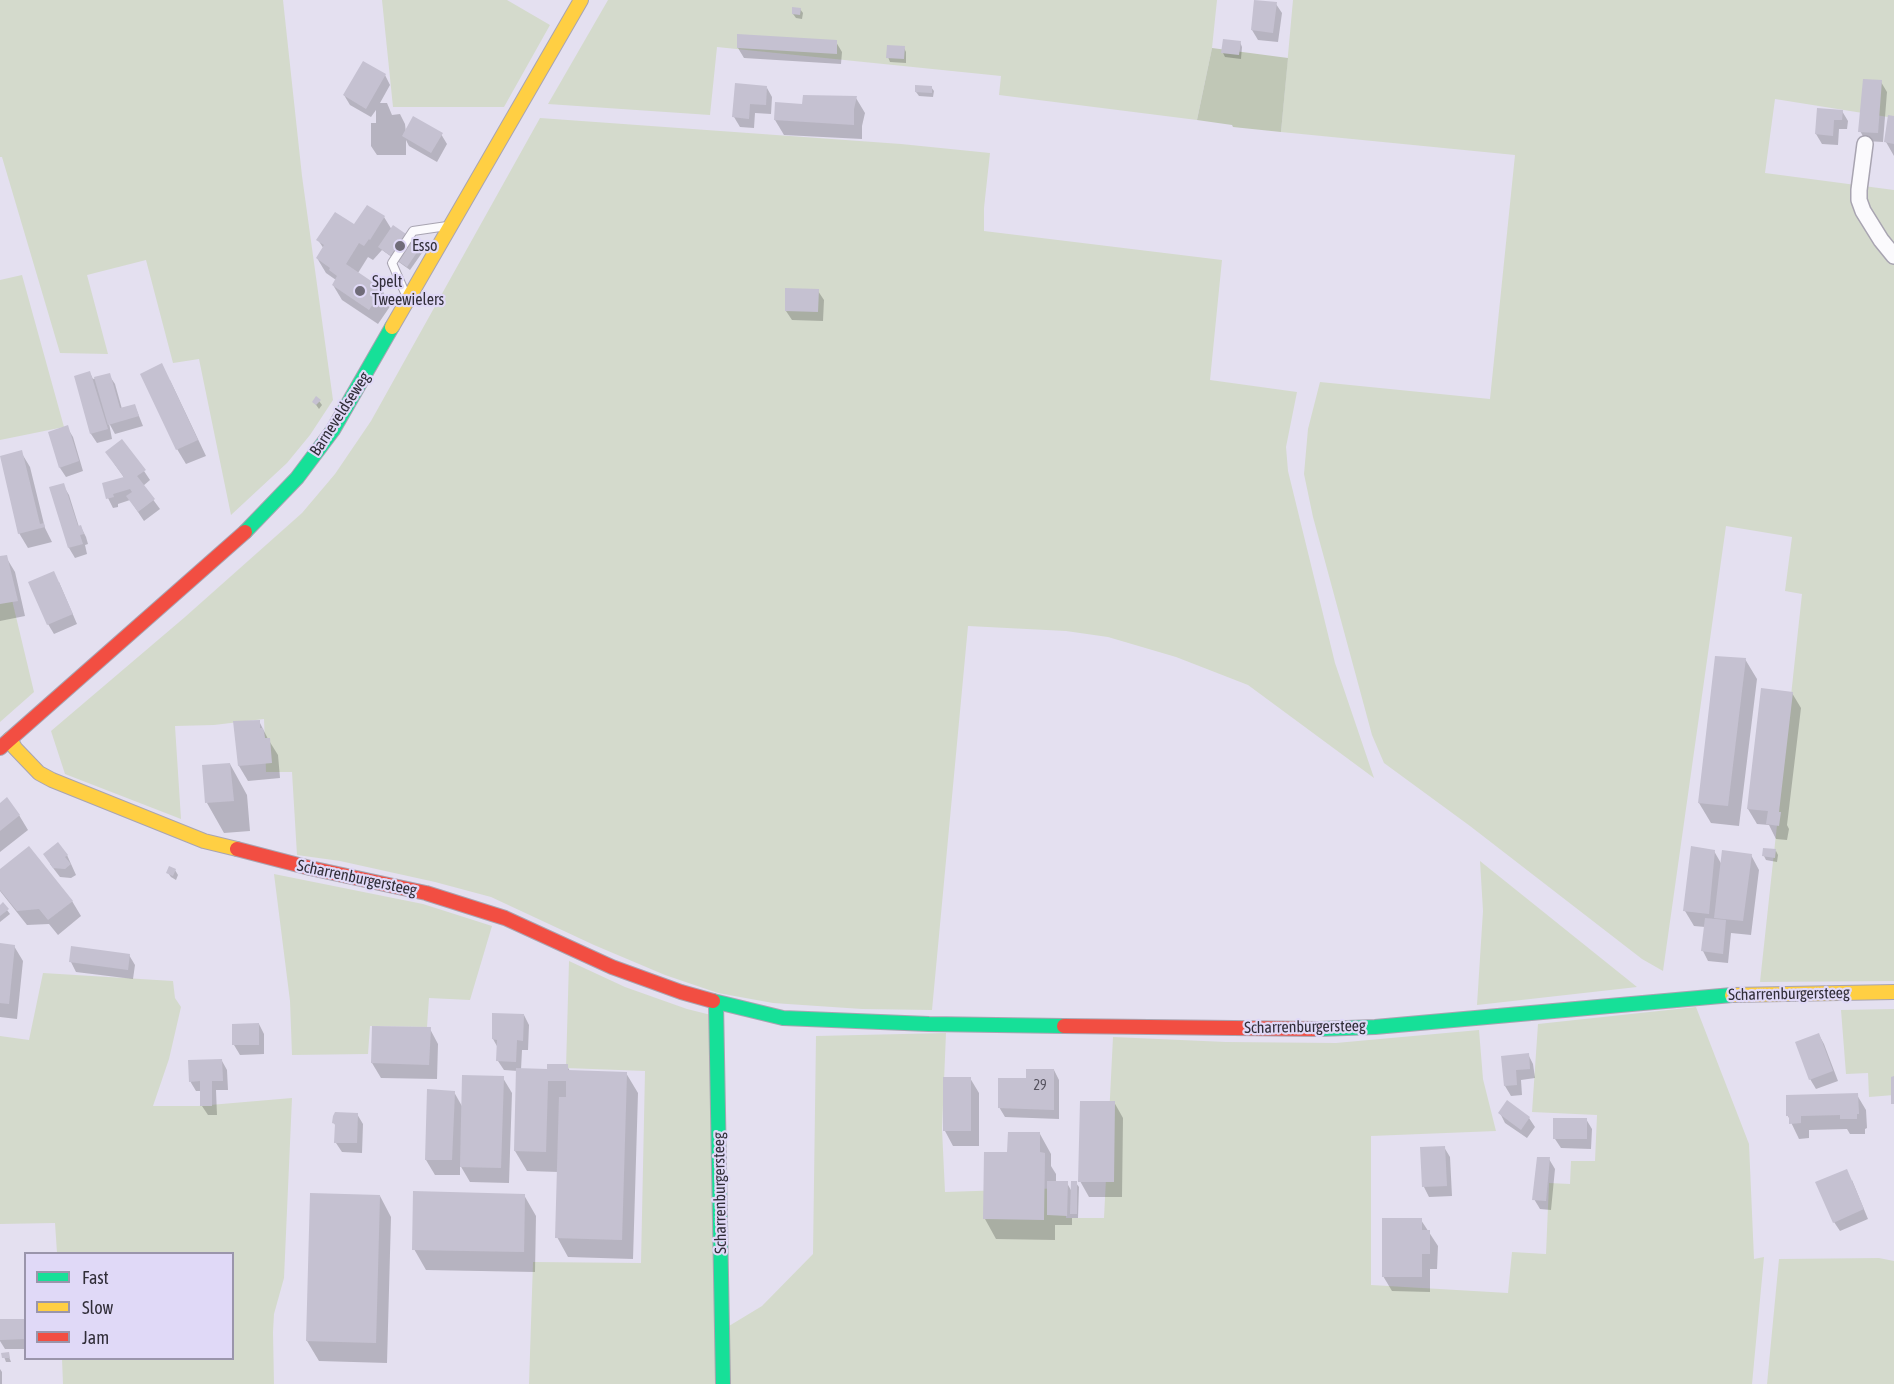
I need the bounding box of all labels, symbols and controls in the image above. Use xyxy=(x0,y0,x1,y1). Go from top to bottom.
place label: Esso xyxy=(412,236,438,256)
marker: Esso xyxy=(393,239,407,253)
place label: Spelt Tweewielers xyxy=(372,272,444,310)
marker: Spelt Tweewielers xyxy=(353,284,367,298)
street label: Barneveldseweg xyxy=(306,368,374,460)
street label: Scharrenburgersteeg xyxy=(295,856,419,900)
street label: Scharrenburgersteeg xyxy=(1728,983,1850,1005)
street label: Scharrenburgersteeg xyxy=(1244,1016,1366,1038)
house number: 29 xyxy=(1033,1078,1047,1094)
street label: Scharrenburgersteeg xyxy=(709,1132,731,1254)
legend xyxy=(24,1252,234,1360)
text: Fast xyxy=(82,1267,109,1288)
text: Slow xyxy=(82,1297,113,1318)
text: Jam xyxy=(82,1327,109,1348)

